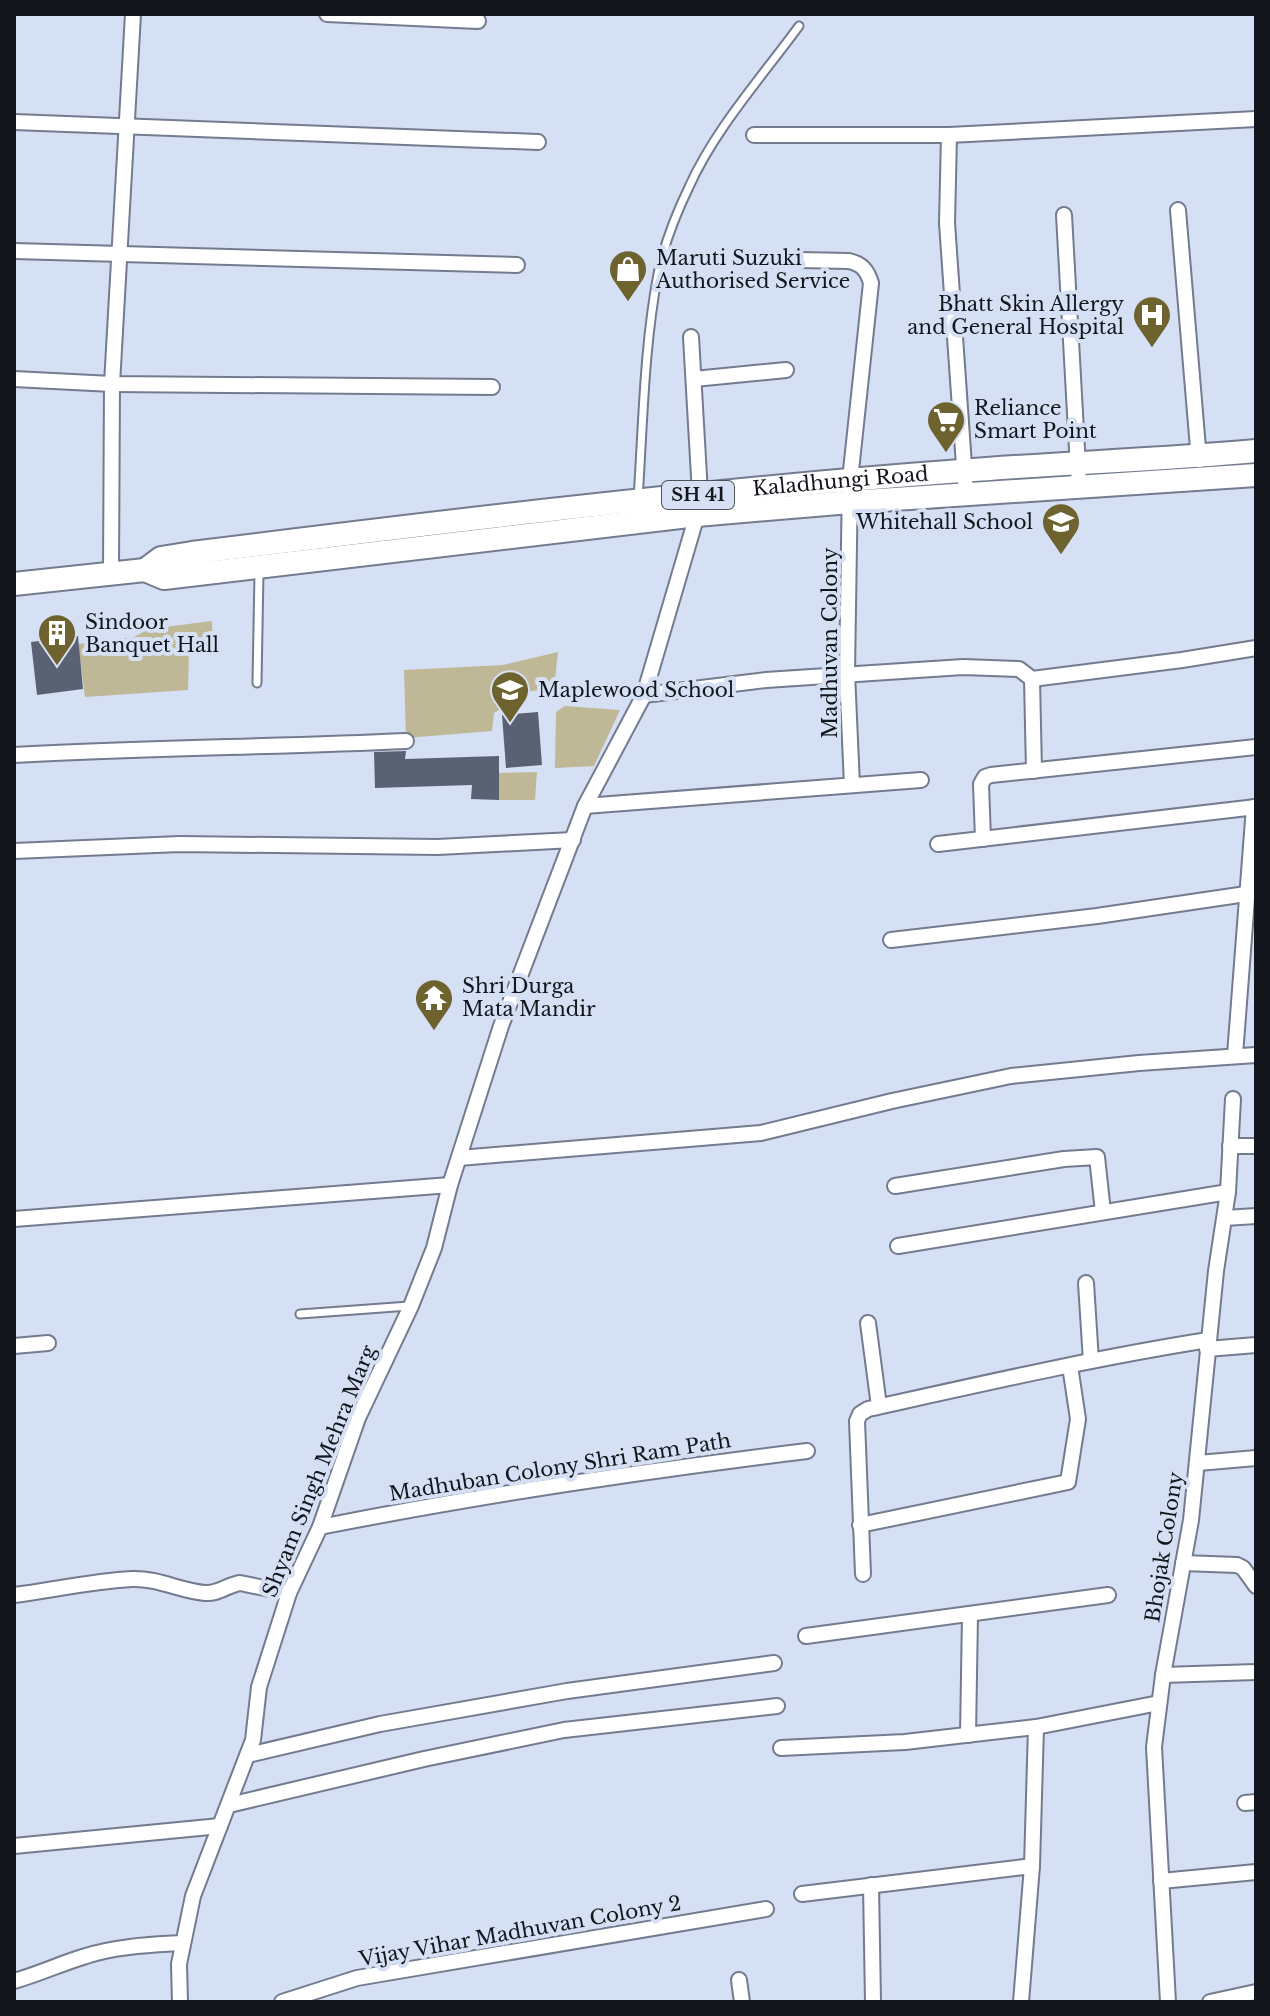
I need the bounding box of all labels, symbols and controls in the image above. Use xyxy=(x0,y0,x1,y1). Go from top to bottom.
place label: Maruti Suzuki Authorised Service xyxy=(655,246,850,293)
shop icon: Maruti Suzuki Authorised Service xyxy=(607,248,649,303)
place label: Bhatt Skin Allergy and General Hospital xyxy=(907,292,1124,339)
hospital icon: Bhatt Skin Allergy and General Hospital xyxy=(1131,294,1173,349)
place label: Reliance Smart Point xyxy=(974,396,1097,443)
supermarket icon: Reliance Smart Point xyxy=(925,399,967,454)
street label: Kaladhungi Road xyxy=(752,461,929,501)
road number: SH 41 xyxy=(662,481,734,509)
school or university icon: Whitehall School xyxy=(1040,501,1082,556)
place label: Whitehall School xyxy=(855,510,1033,534)
street label: Madhuvan Colony xyxy=(818,547,842,739)
place label: Sindoor Banquet Hall xyxy=(85,610,219,657)
building icon: Sindoor Banquet Hall xyxy=(36,612,78,667)
school or university icon: Maplewood School xyxy=(489,669,531,724)
place label: Maplewood School xyxy=(538,678,734,702)
place label: Shri Durga Mata Mandir xyxy=(462,974,596,1021)
temple icon: Shri Durga Mata Mandir xyxy=(413,977,455,1032)
street label: Shyam Singh Mehra Marg xyxy=(257,1341,381,1600)
street label: Madhuban Colony Shri Ram Path xyxy=(387,1428,733,1506)
street label: Bhojak Colony xyxy=(1140,1470,1188,1624)
street label: Vijay Vihar Madhuvan Colony 2 xyxy=(356,1891,683,1971)

